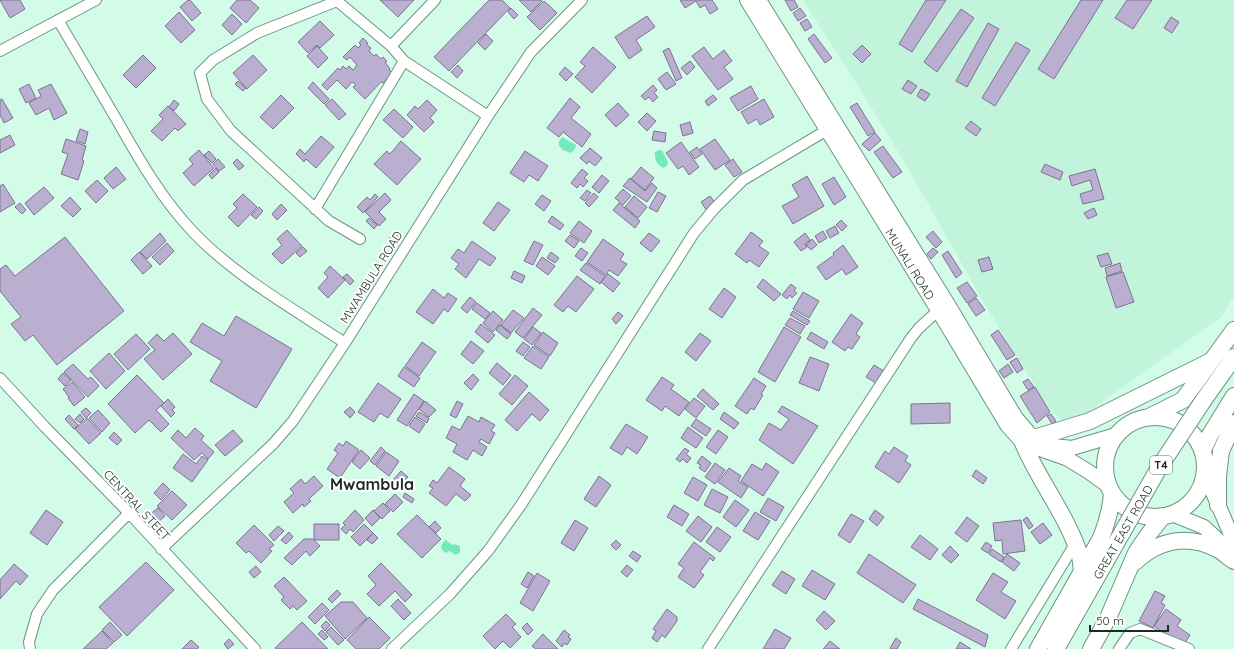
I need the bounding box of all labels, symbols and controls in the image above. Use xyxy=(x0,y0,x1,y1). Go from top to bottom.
street label: MUNALI ROAD xyxy=(882,226,938,303)
street label: MWAMBULA ROAD xyxy=(337,228,406,326)
road number: T4 xyxy=(1150,456,1172,474)
street label: CENTRAL STEET xyxy=(100,467,174,543)
district label: Mwambula xyxy=(330,474,414,494)
street label: GREAT EAST ROAD xyxy=(1090,482,1156,582)
scale bar xyxy=(1090,607,1168,633)
text: 50 m xyxy=(1096,613,1124,628)

